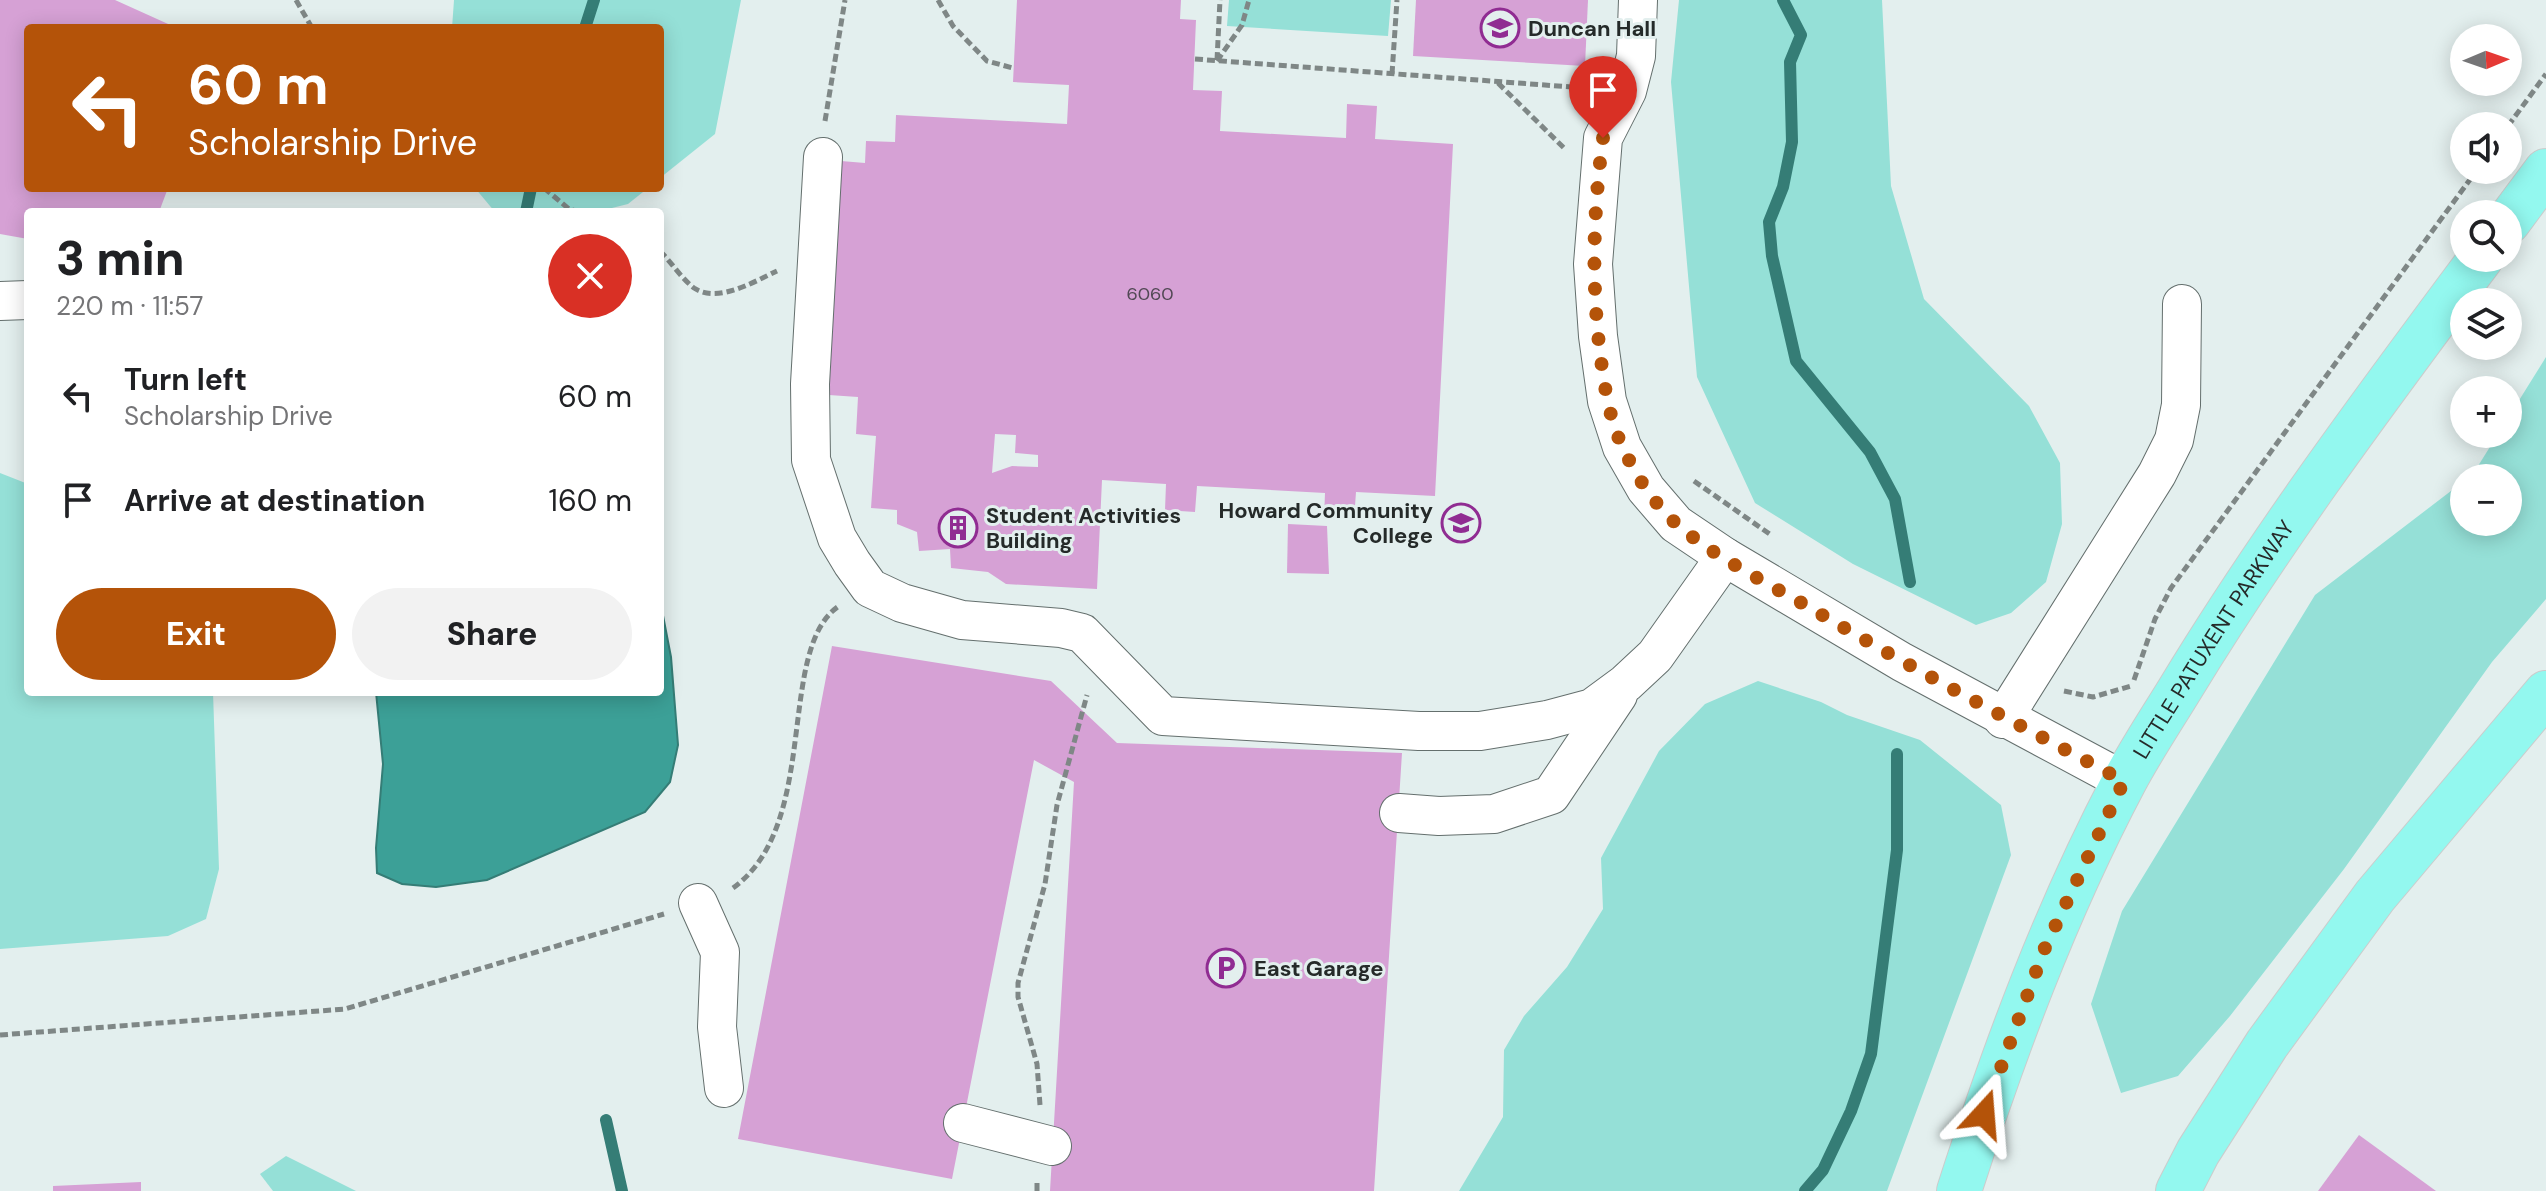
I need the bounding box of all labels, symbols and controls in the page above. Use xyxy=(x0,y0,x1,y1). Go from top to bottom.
school or university icon: Duncan Hall xyxy=(1479,7,1521,49)
place label: Duncan Hall xyxy=(1528,14,1656,43)
north arrow xyxy=(2450,24,2522,96)
map controls xyxy=(2450,24,2522,536)
text: 60 m xyxy=(188,48,329,121)
icon: left xyxy=(56,56,160,160)
pin xyxy=(1569,56,1637,138)
icon: arrive xyxy=(1581,68,1625,112)
button: sound xyxy=(2450,112,2522,184)
text: Scholarship Drive xyxy=(188,119,477,166)
button: search xyxy=(2450,200,2522,272)
text: 3 min xyxy=(56,227,185,290)
button: close xyxy=(548,234,632,318)
house number: 6060 xyxy=(1126,282,1174,306)
button: layers xyxy=(2450,288,2522,360)
text: 220 m · 11:57 xyxy=(56,289,203,323)
text: Turn left xyxy=(124,360,247,399)
icon: left xyxy=(56,374,100,418)
button: + xyxy=(2450,376,2522,448)
text: 60 m xyxy=(558,377,632,416)
text: Scholarship Drive xyxy=(124,399,333,433)
button: − xyxy=(2450,464,2522,536)
icon: arrive xyxy=(56,478,100,522)
text: Arrive at destination xyxy=(124,481,425,520)
text: 160 m xyxy=(549,481,632,520)
place label: Howard Community College xyxy=(1218,496,1433,550)
place label: Student Activities Building xyxy=(986,501,1181,555)
school or university icon: Howard Community College xyxy=(1440,502,1482,544)
building icon: Student Activities Building xyxy=(937,507,979,549)
street label: LITTLE PATUXENT PARKWAY xyxy=(2126,514,2301,764)
button: Exit xyxy=(56,588,336,680)
button: Share xyxy=(352,588,632,680)
parking icon: East Garage xyxy=(1205,947,1247,989)
place label: East Garage xyxy=(1254,954,1384,983)
position arrow xyxy=(1942,1072,2026,1156)

